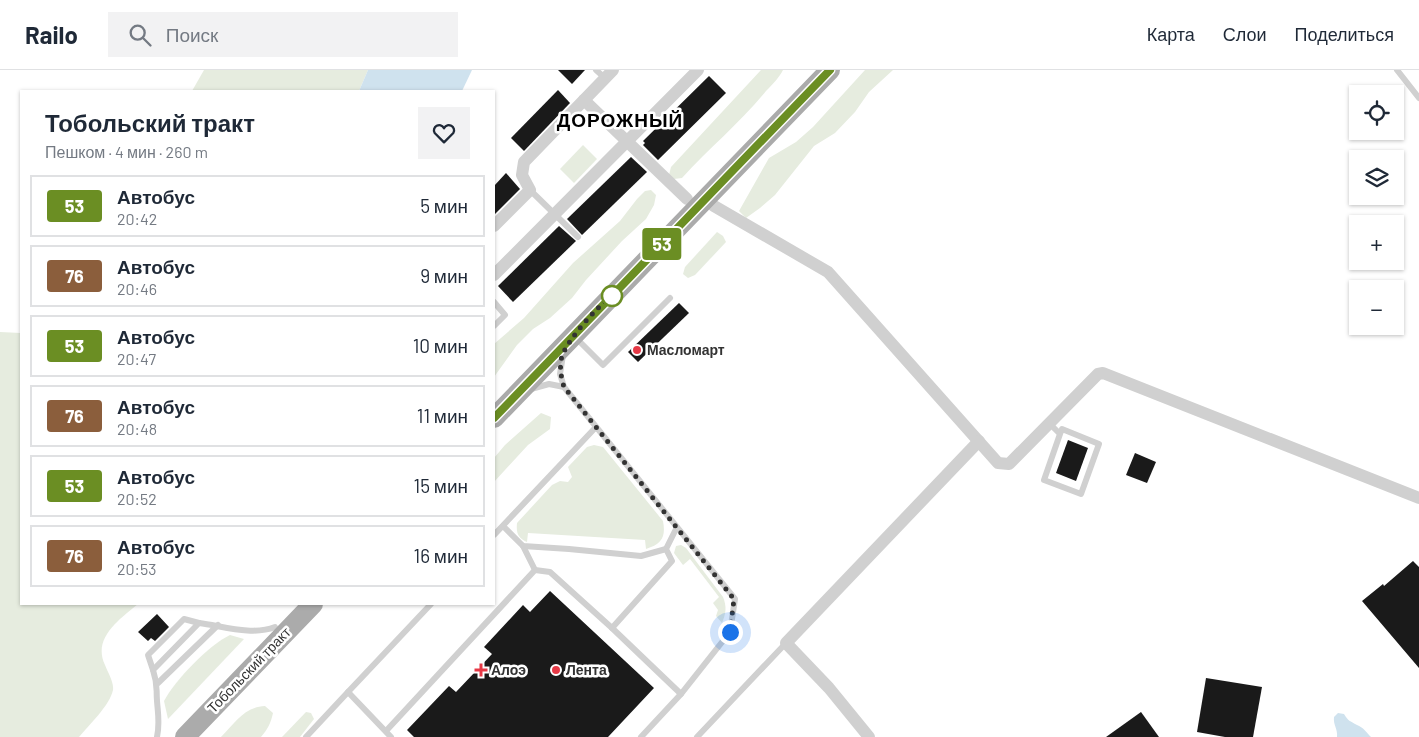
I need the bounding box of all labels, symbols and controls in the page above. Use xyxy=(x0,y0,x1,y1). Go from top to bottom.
search box xyxy=(108,12,458,57)
text: Railo xyxy=(25,20,78,49)
icon: search xyxy=(126,21,154,49)
text: Поиск xyxy=(166,23,218,46)
text: Карта xyxy=(1147,23,1195,45)
text: Слои xyxy=(1223,23,1267,45)
text: Поделиться xyxy=(1295,23,1394,45)
map controls xyxy=(1349,85,1404,335)
button: locate xyxy=(1349,85,1404,140)
button: heart xyxy=(418,107,470,159)
text: Тобольский тракт xyxy=(45,108,255,137)
district label: ДОРОЖНЫЙ xyxy=(557,108,683,131)
text: Пешком · 4 мин · 260 m xyxy=(45,142,208,161)
button: layers xyxy=(1349,150,1404,205)
text: Автобус xyxy=(117,185,195,208)
text: 5 мин xyxy=(420,194,468,217)
text: 53 xyxy=(65,195,84,217)
text: 20:42 xyxy=(117,209,157,228)
button: + xyxy=(1349,215,1404,270)
line badge: 53 xyxy=(640,228,684,260)
text: 53 xyxy=(652,233,672,255)
text: Автобус xyxy=(117,255,195,278)
text: 9 мин xyxy=(420,264,468,287)
text: 76 xyxy=(65,265,84,287)
text: 20:46 xyxy=(117,279,157,298)
button: − xyxy=(1349,280,1404,335)
unlabelled marker xyxy=(601,285,623,307)
text: Автобус xyxy=(117,325,195,348)
text: 10 мин xyxy=(413,334,468,357)
text: 53 xyxy=(65,335,84,357)
place label: Масломарт xyxy=(647,341,725,358)
marker: Масломарт xyxy=(631,344,643,356)
text: 20:47 xyxy=(117,349,156,368)
text: Автобус xyxy=(117,395,195,418)
text: 11 мин xyxy=(417,404,468,427)
text: 76 xyxy=(65,405,84,427)
text: 20:48 xyxy=(117,419,157,438)
text: Автобус xyxy=(117,465,195,488)
text: 15 мин xyxy=(414,474,468,497)
text: 53 xyxy=(65,475,84,497)
text: 20:52 xyxy=(117,489,157,508)
text: Автобус xyxy=(117,535,195,558)
text: 16 мин xyxy=(414,544,468,567)
text: 76 xyxy=(65,545,84,567)
text: 20:53 xyxy=(117,559,157,578)
your location xyxy=(718,620,743,645)
street label: Тобольский тракт xyxy=(203,623,294,716)
place label: Алоэ xyxy=(491,661,526,678)
place label: Лента xyxy=(566,661,607,678)
marker: Алоэ xyxy=(475,664,487,676)
marker: Лента xyxy=(550,664,562,676)

